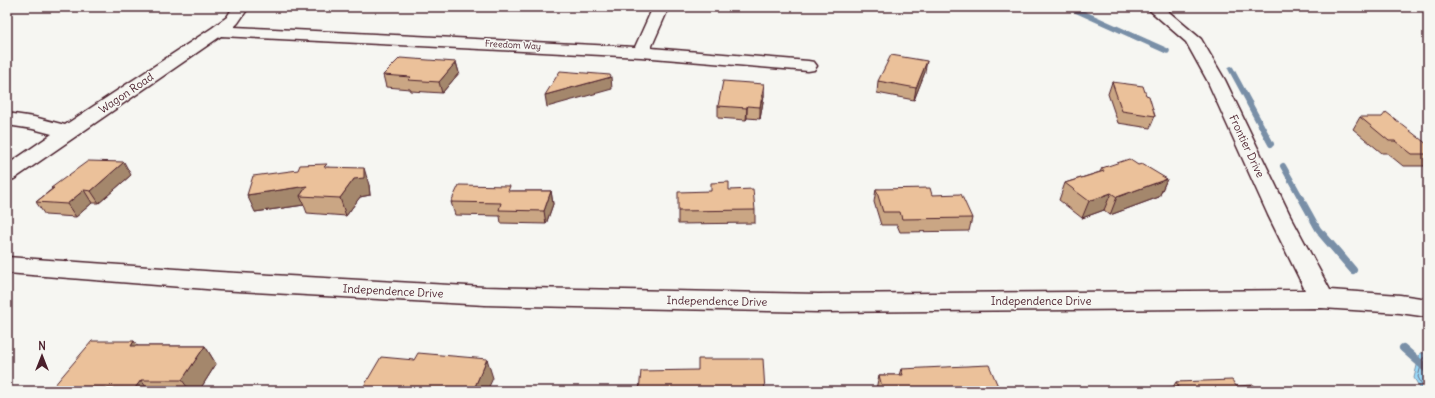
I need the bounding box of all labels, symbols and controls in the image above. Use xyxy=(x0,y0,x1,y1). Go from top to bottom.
street label: Freedom Way xyxy=(485,38,541,51)
street label: Wagon Road xyxy=(96,69,156,116)
street label: Frontier Drive xyxy=(1226,112,1268,180)
street label: Independence Drive xyxy=(342,281,444,301)
street label: Independence Drive xyxy=(667,293,768,309)
street label: Independence Drive xyxy=(991,294,1091,308)
north arrow xyxy=(22,336,62,376)
text: N xyxy=(38,339,46,353)

